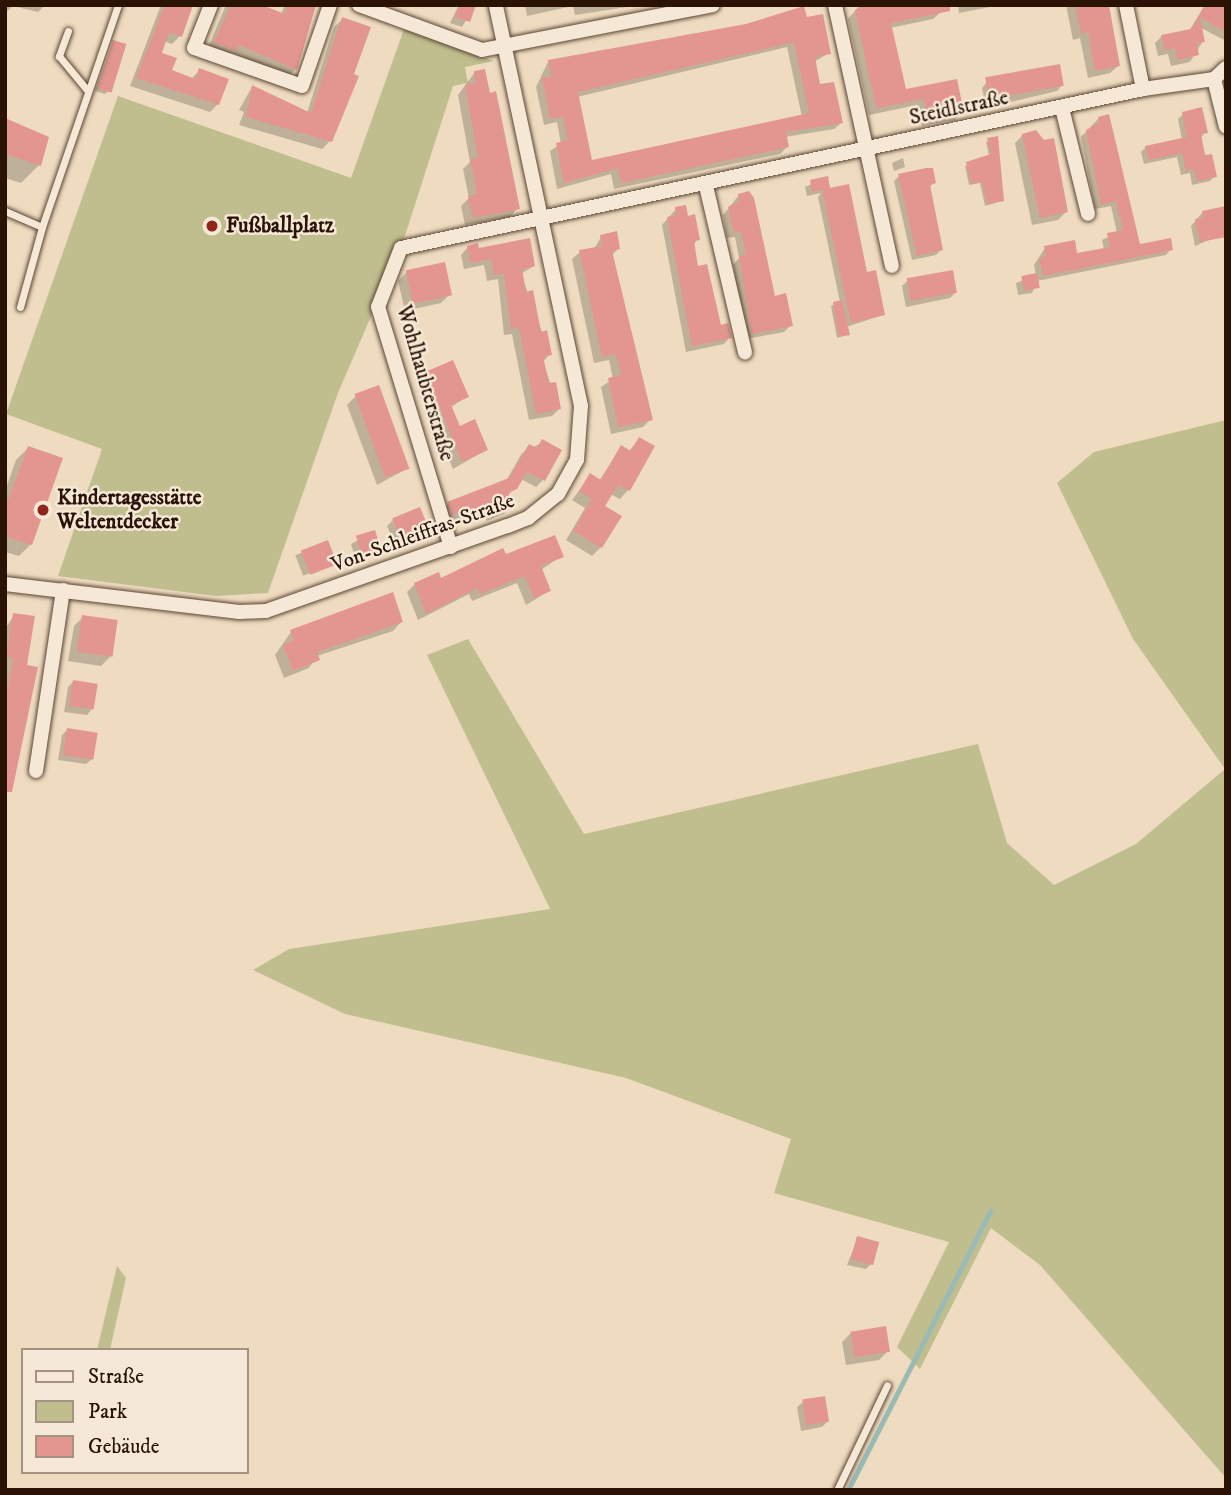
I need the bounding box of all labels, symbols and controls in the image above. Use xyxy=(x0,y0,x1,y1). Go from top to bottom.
street label: Steidlstraße xyxy=(907,85,1011,131)
place label: Fußballplatz xyxy=(226,213,334,239)
marker: Fußballplatz xyxy=(204,218,220,234)
street label: Wohlhaubterstraße xyxy=(391,302,459,464)
place label: Kindertagesstätte Weltentdecker xyxy=(57,485,201,535)
street label: Von-Schleiffras-Straße xyxy=(328,488,518,578)
marker: Kindertagesstätte Weltentdecker xyxy=(35,502,51,518)
legend xyxy=(21,1348,248,1474)
text: Straße xyxy=(88,1364,144,1390)
text: Park xyxy=(88,1399,127,1425)
text: Gebäude xyxy=(88,1434,159,1460)

